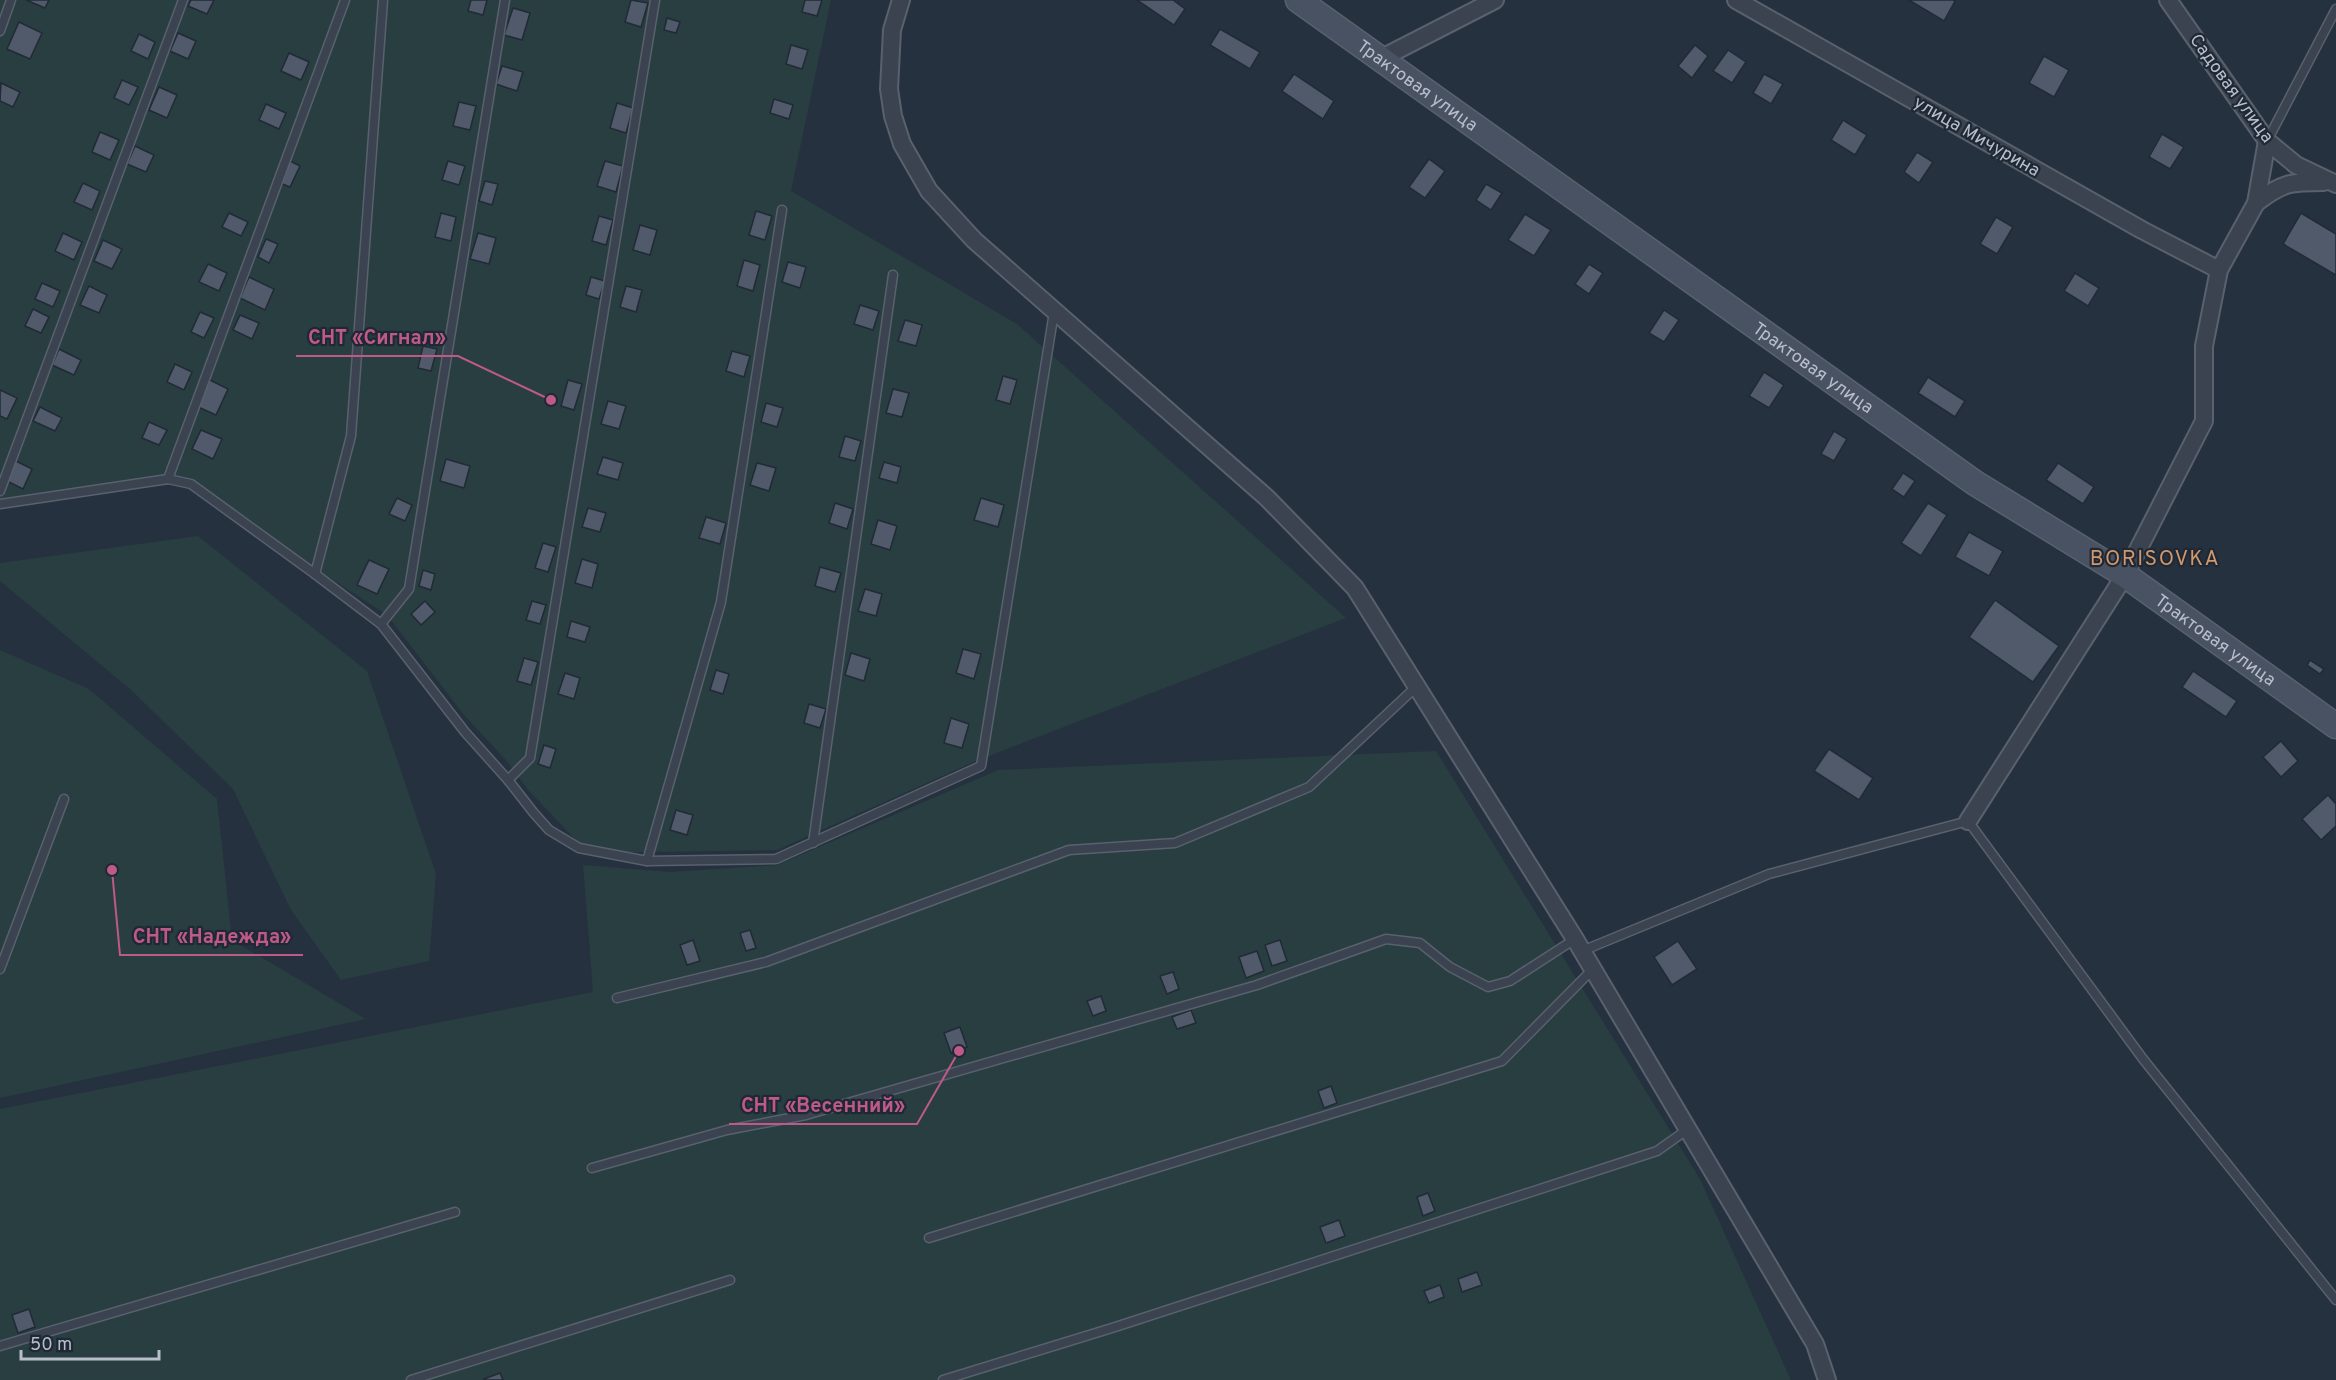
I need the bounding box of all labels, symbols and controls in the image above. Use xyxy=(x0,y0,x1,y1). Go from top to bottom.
street label: Садовая улица xyxy=(2184,30,2278,148)
street label: Трактовая улица xyxy=(1352,36,1482,138)
street label: улица Мичурина xyxy=(1909,92,2044,183)
callout: СНТ «Сигнал» xyxy=(296,318,458,356)
street label: Трактовая улица xyxy=(1747,318,1877,420)
text: СНТ «Сигнал» xyxy=(308,326,446,352)
district label: BORISOVKA xyxy=(2090,546,2220,573)
street label: Трактовая улица xyxy=(2150,590,2280,692)
callout: СНТ «Надежда» xyxy=(120,917,303,955)
text: СНТ «Надежда» xyxy=(133,925,291,951)
callout: СНТ «Весенний» xyxy=(729,1086,917,1124)
text: СНТ «Весенний» xyxy=(741,1094,905,1120)
scale bar xyxy=(21,1323,159,1361)
text: 50 m xyxy=(30,1334,72,1357)

